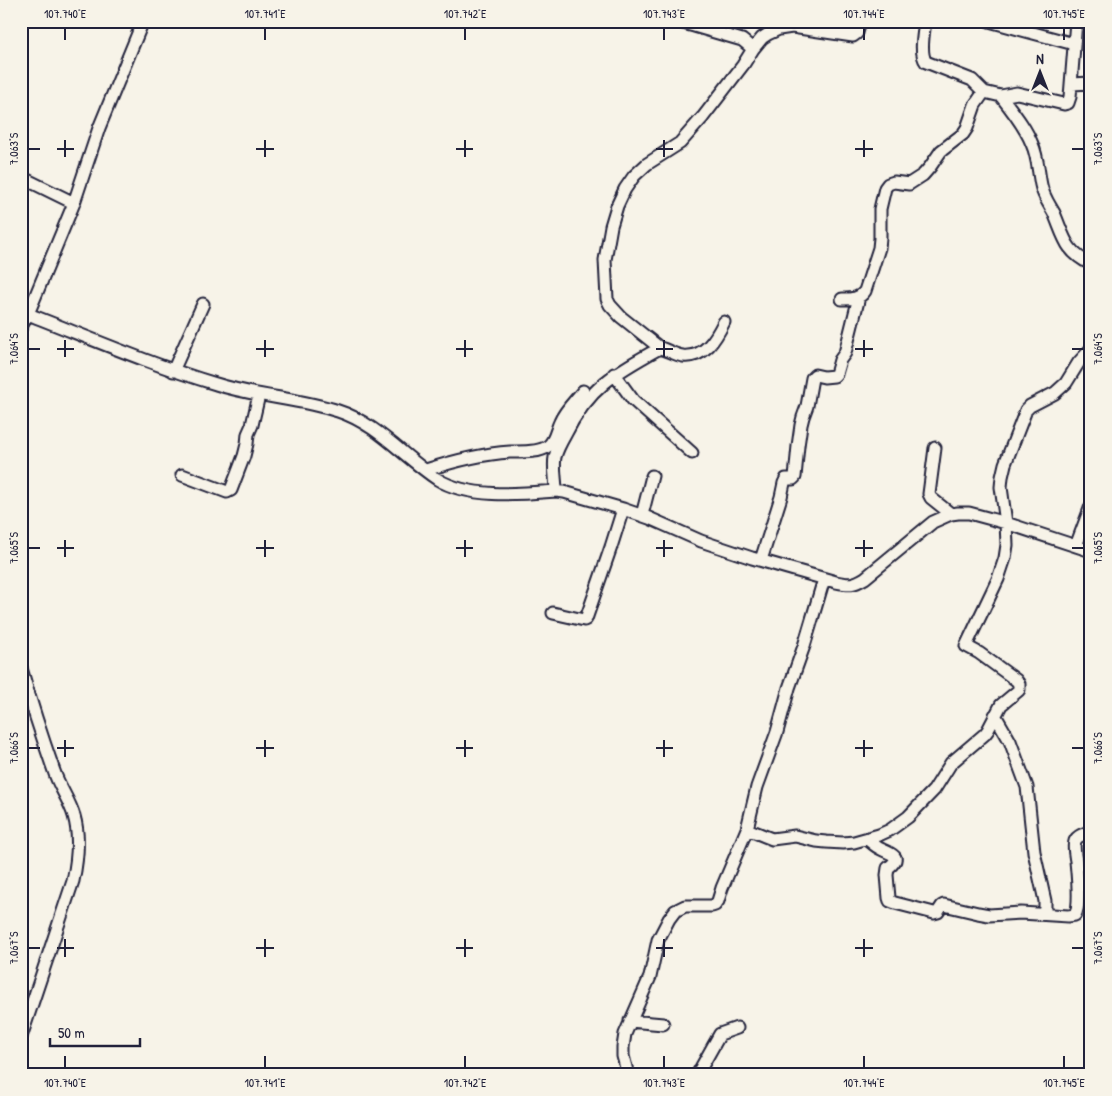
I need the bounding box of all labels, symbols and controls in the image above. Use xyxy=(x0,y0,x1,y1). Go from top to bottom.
text: 107.740°E xyxy=(44,5,87,22)
text: 107.741°E xyxy=(244,5,286,22)
text: 107.742°E xyxy=(444,5,487,22)
text: 107.743°E xyxy=(643,5,686,22)
text: 107.744°E xyxy=(843,5,885,22)
text: 107.745°E xyxy=(1043,5,1086,22)
north arrow xyxy=(1014,48,1064,98)
text: N xyxy=(1036,49,1044,68)
text: 7.063°S xyxy=(5,132,22,165)
text: 7.063°S xyxy=(1089,132,1106,165)
text: 7.064°S xyxy=(5,333,22,365)
text: 7.064°S xyxy=(1089,333,1106,365)
text: 7.065°S xyxy=(5,531,22,564)
text: 7.065°S xyxy=(1089,531,1106,564)
text: 7.066°S xyxy=(5,732,22,764)
text: 7.066°S xyxy=(1089,732,1106,764)
text: 7.067°S xyxy=(5,931,22,964)
text: 7.067°S xyxy=(1089,931,1106,964)
scale bar xyxy=(50,1016,140,1048)
text: 50 m xyxy=(58,1022,85,1043)
text: 107.740°E xyxy=(44,1074,87,1091)
text: 107.741°E xyxy=(244,1074,286,1091)
text: 107.742°E xyxy=(444,1074,487,1091)
text: 107.743°E xyxy=(643,1074,686,1091)
text: 107.744°E xyxy=(843,1074,885,1091)
text: 107.745°E xyxy=(1043,1074,1086,1091)

